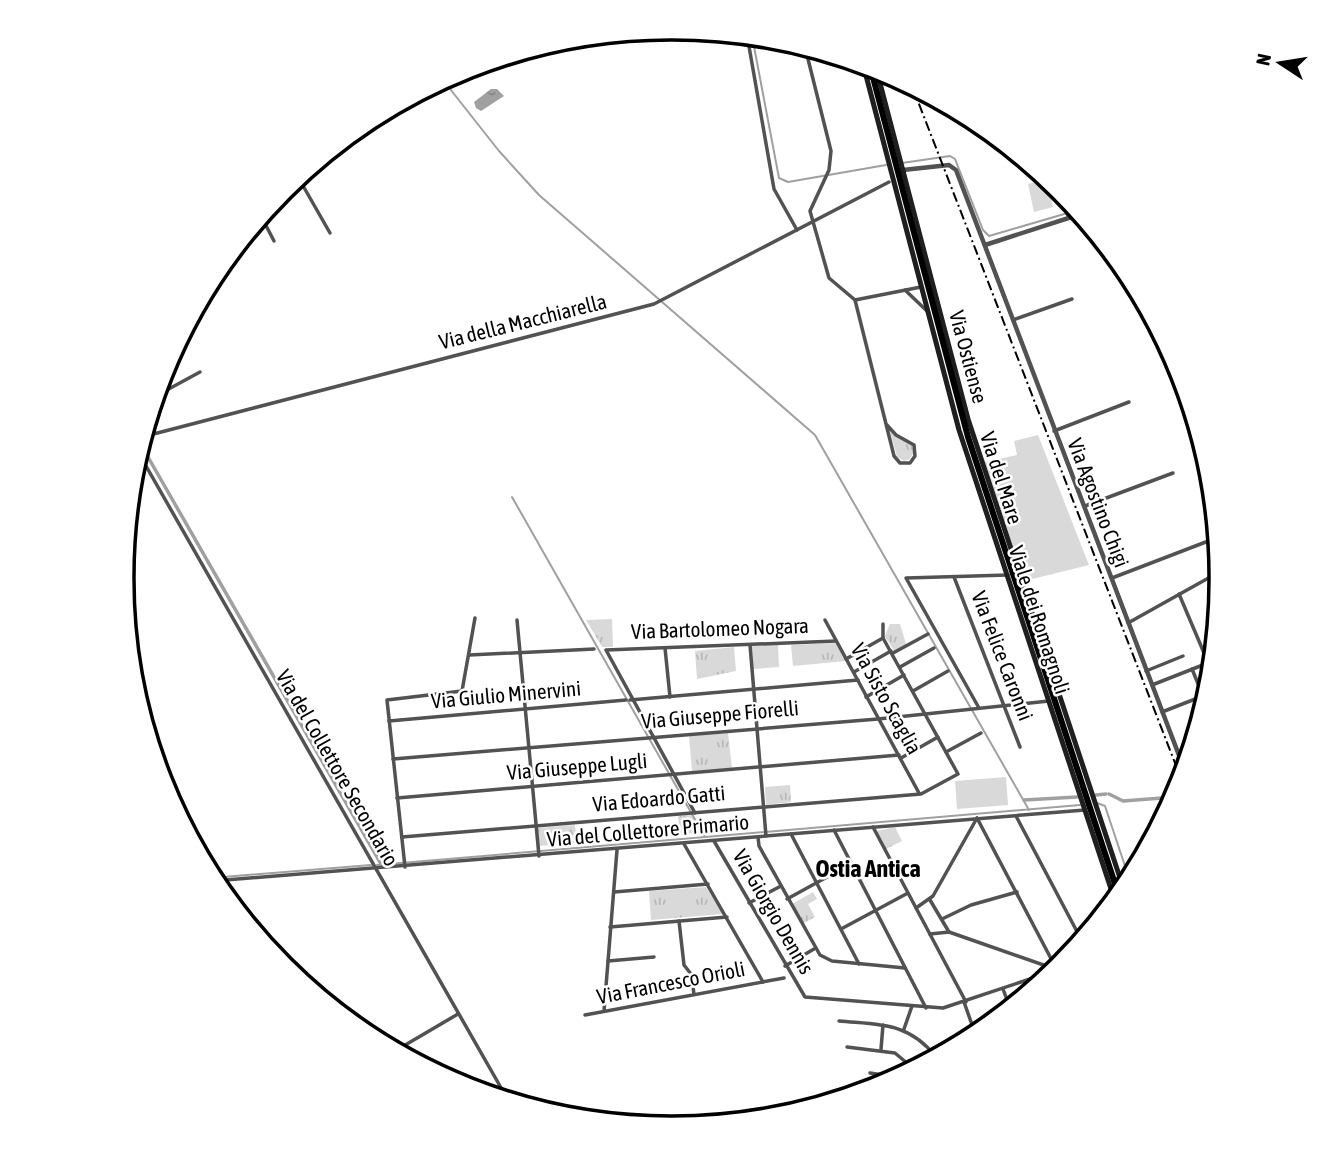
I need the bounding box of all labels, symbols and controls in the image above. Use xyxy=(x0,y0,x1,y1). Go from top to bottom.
north arrow xyxy=(1245,28,1315,98)
text: N xyxy=(1251,52,1275,67)
street label: Via della Macchiarella xyxy=(437,289,609,353)
street label: Via Ostiense xyxy=(945,308,993,406)
street label: Via del Mare xyxy=(976,429,1028,527)
street label: Via Agostino Chigi xyxy=(1063,435,1135,570)
street label: Viale dei Romagnoli xyxy=(1005,542,1075,697)
street label: Via Felice Caronni xyxy=(967,588,1039,724)
street label: Via Bartolomeo Nogara xyxy=(631,613,809,643)
street label: Via Sisto Scaglia xyxy=(847,639,927,758)
street label: Via del Collettore Secondario xyxy=(272,665,404,870)
street label: Via Giulio Minervini xyxy=(430,675,582,713)
street label: Via Giuseppe Fiorelli xyxy=(640,695,800,733)
street label: Via Giuseppe Lugli xyxy=(506,748,648,784)
street label: Via Edoardo Gatti xyxy=(592,780,726,816)
street label: Via del Collettore Primario xyxy=(546,809,750,851)
street label: Via Giorgio Dennis xyxy=(729,845,819,978)
district label: Ostia Antica xyxy=(815,855,921,882)
street label: Via Francesco Orioli xyxy=(595,956,747,1008)

